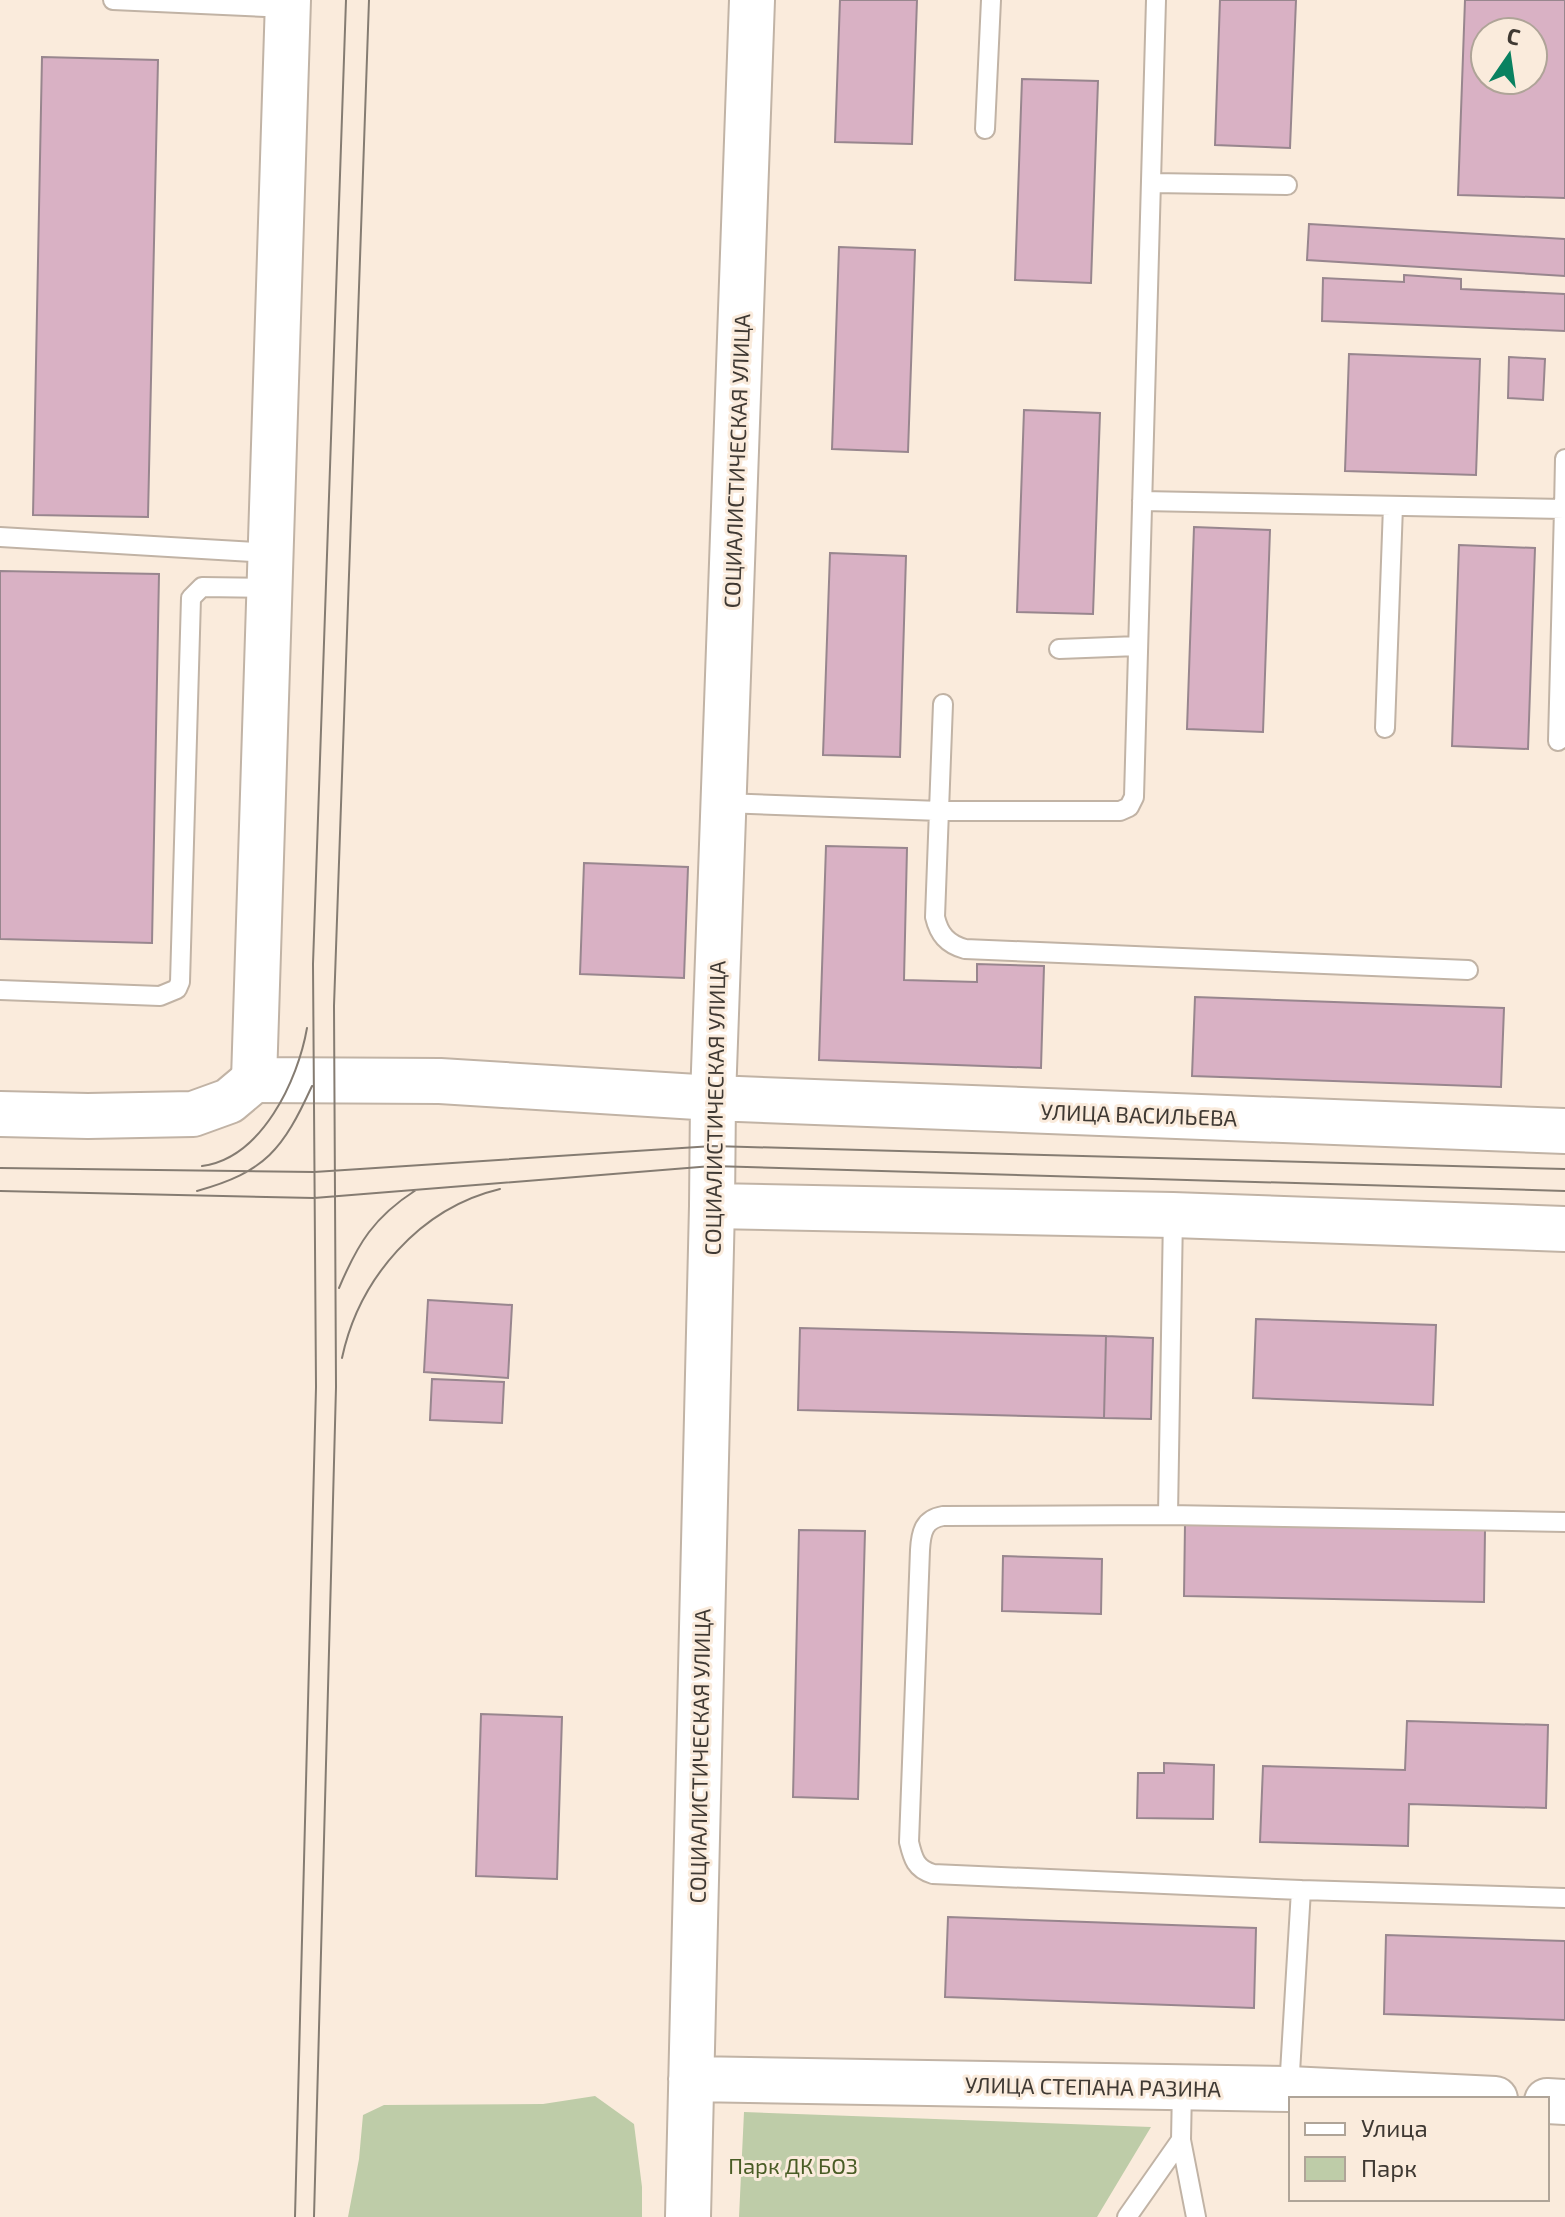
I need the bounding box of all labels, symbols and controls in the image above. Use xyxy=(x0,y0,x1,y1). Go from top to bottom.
north arrow xyxy=(1469,16,1549,96)
text: С xyxy=(1504,21,1523,50)
street label: СОЦИАЛИСТИЧЕСКАЯ УЛИЦА xyxy=(718,313,754,609)
street label: СОЦИАЛИСТИЧЕСКАЯ УЛИЦА xyxy=(698,960,730,1256)
street label: УЛИЦА ВАСИЛЬЕВА xyxy=(1040,1098,1238,1130)
street label: СОЦИАЛИСТИЧЕСКАЯ УЛИЦА xyxy=(683,1608,715,1904)
street label: УЛИЦА СТЕПАНА РАЗИНА xyxy=(965,2071,1222,2101)
legend xyxy=(1289,2097,1549,2201)
text: Улица xyxy=(1361,2113,1428,2142)
park label: Парк ДК БОЗ xyxy=(728,2152,858,2178)
text: Парк xyxy=(1361,2153,1417,2182)

